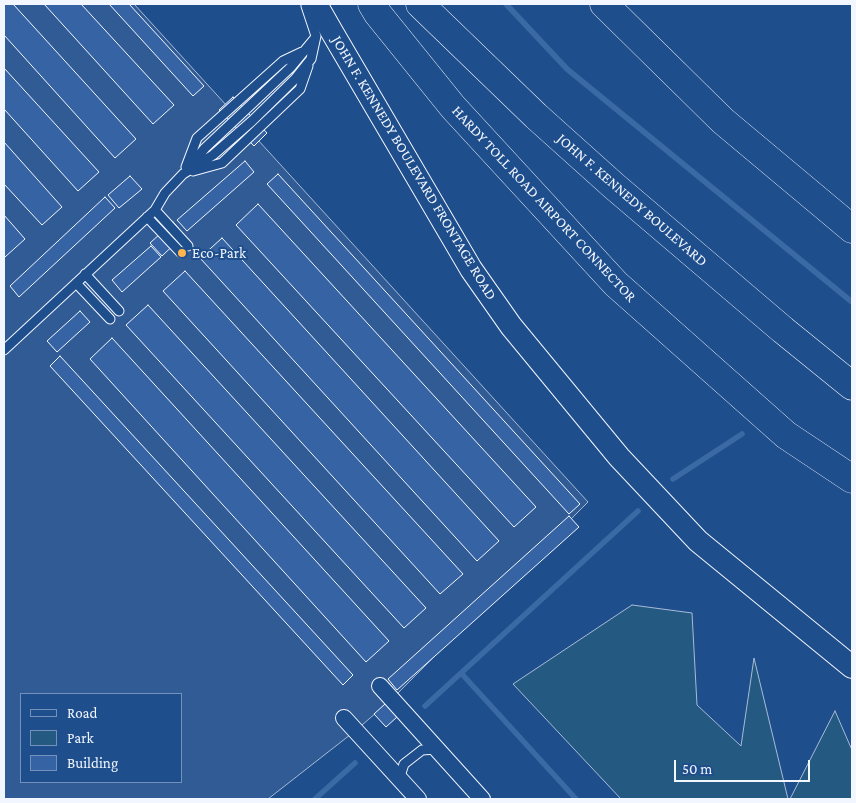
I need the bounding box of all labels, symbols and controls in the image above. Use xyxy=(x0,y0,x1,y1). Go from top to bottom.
street label: JOHN F. KENNEDY BOULEVARD FRONTAGE ROAD xyxy=(328,33,500,303)
street label: HARDY TOLL ROAD AIRPORT CONNECTOR xyxy=(448,102,640,306)
street label: JOHN F. KENNEDY BOULEVARD xyxy=(553,130,711,270)
place label: Eco-Park xyxy=(192,244,246,262)
marker: Eco-Park xyxy=(176,247,188,259)
legend xyxy=(20,693,182,783)
text: Road xyxy=(67,705,97,721)
text: Park xyxy=(67,730,94,746)
scale bar xyxy=(676,750,812,782)
text: Building xyxy=(67,755,118,771)
text: 50 m xyxy=(682,761,712,777)

